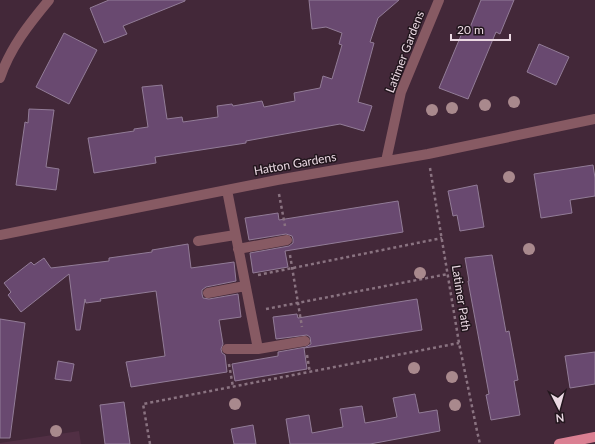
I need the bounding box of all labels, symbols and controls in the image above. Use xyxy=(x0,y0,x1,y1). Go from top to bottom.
street label: Latimer Gardens xyxy=(382,9,427,95)
scale bar xyxy=(451,16,510,42)
text: 20 m xyxy=(457,22,484,37)
street label: Hatton Gardens xyxy=(253,149,337,178)
street label: Latimer Path xyxy=(449,264,474,332)
north arrow xyxy=(539,388,579,428)
text: N xyxy=(555,412,565,425)

